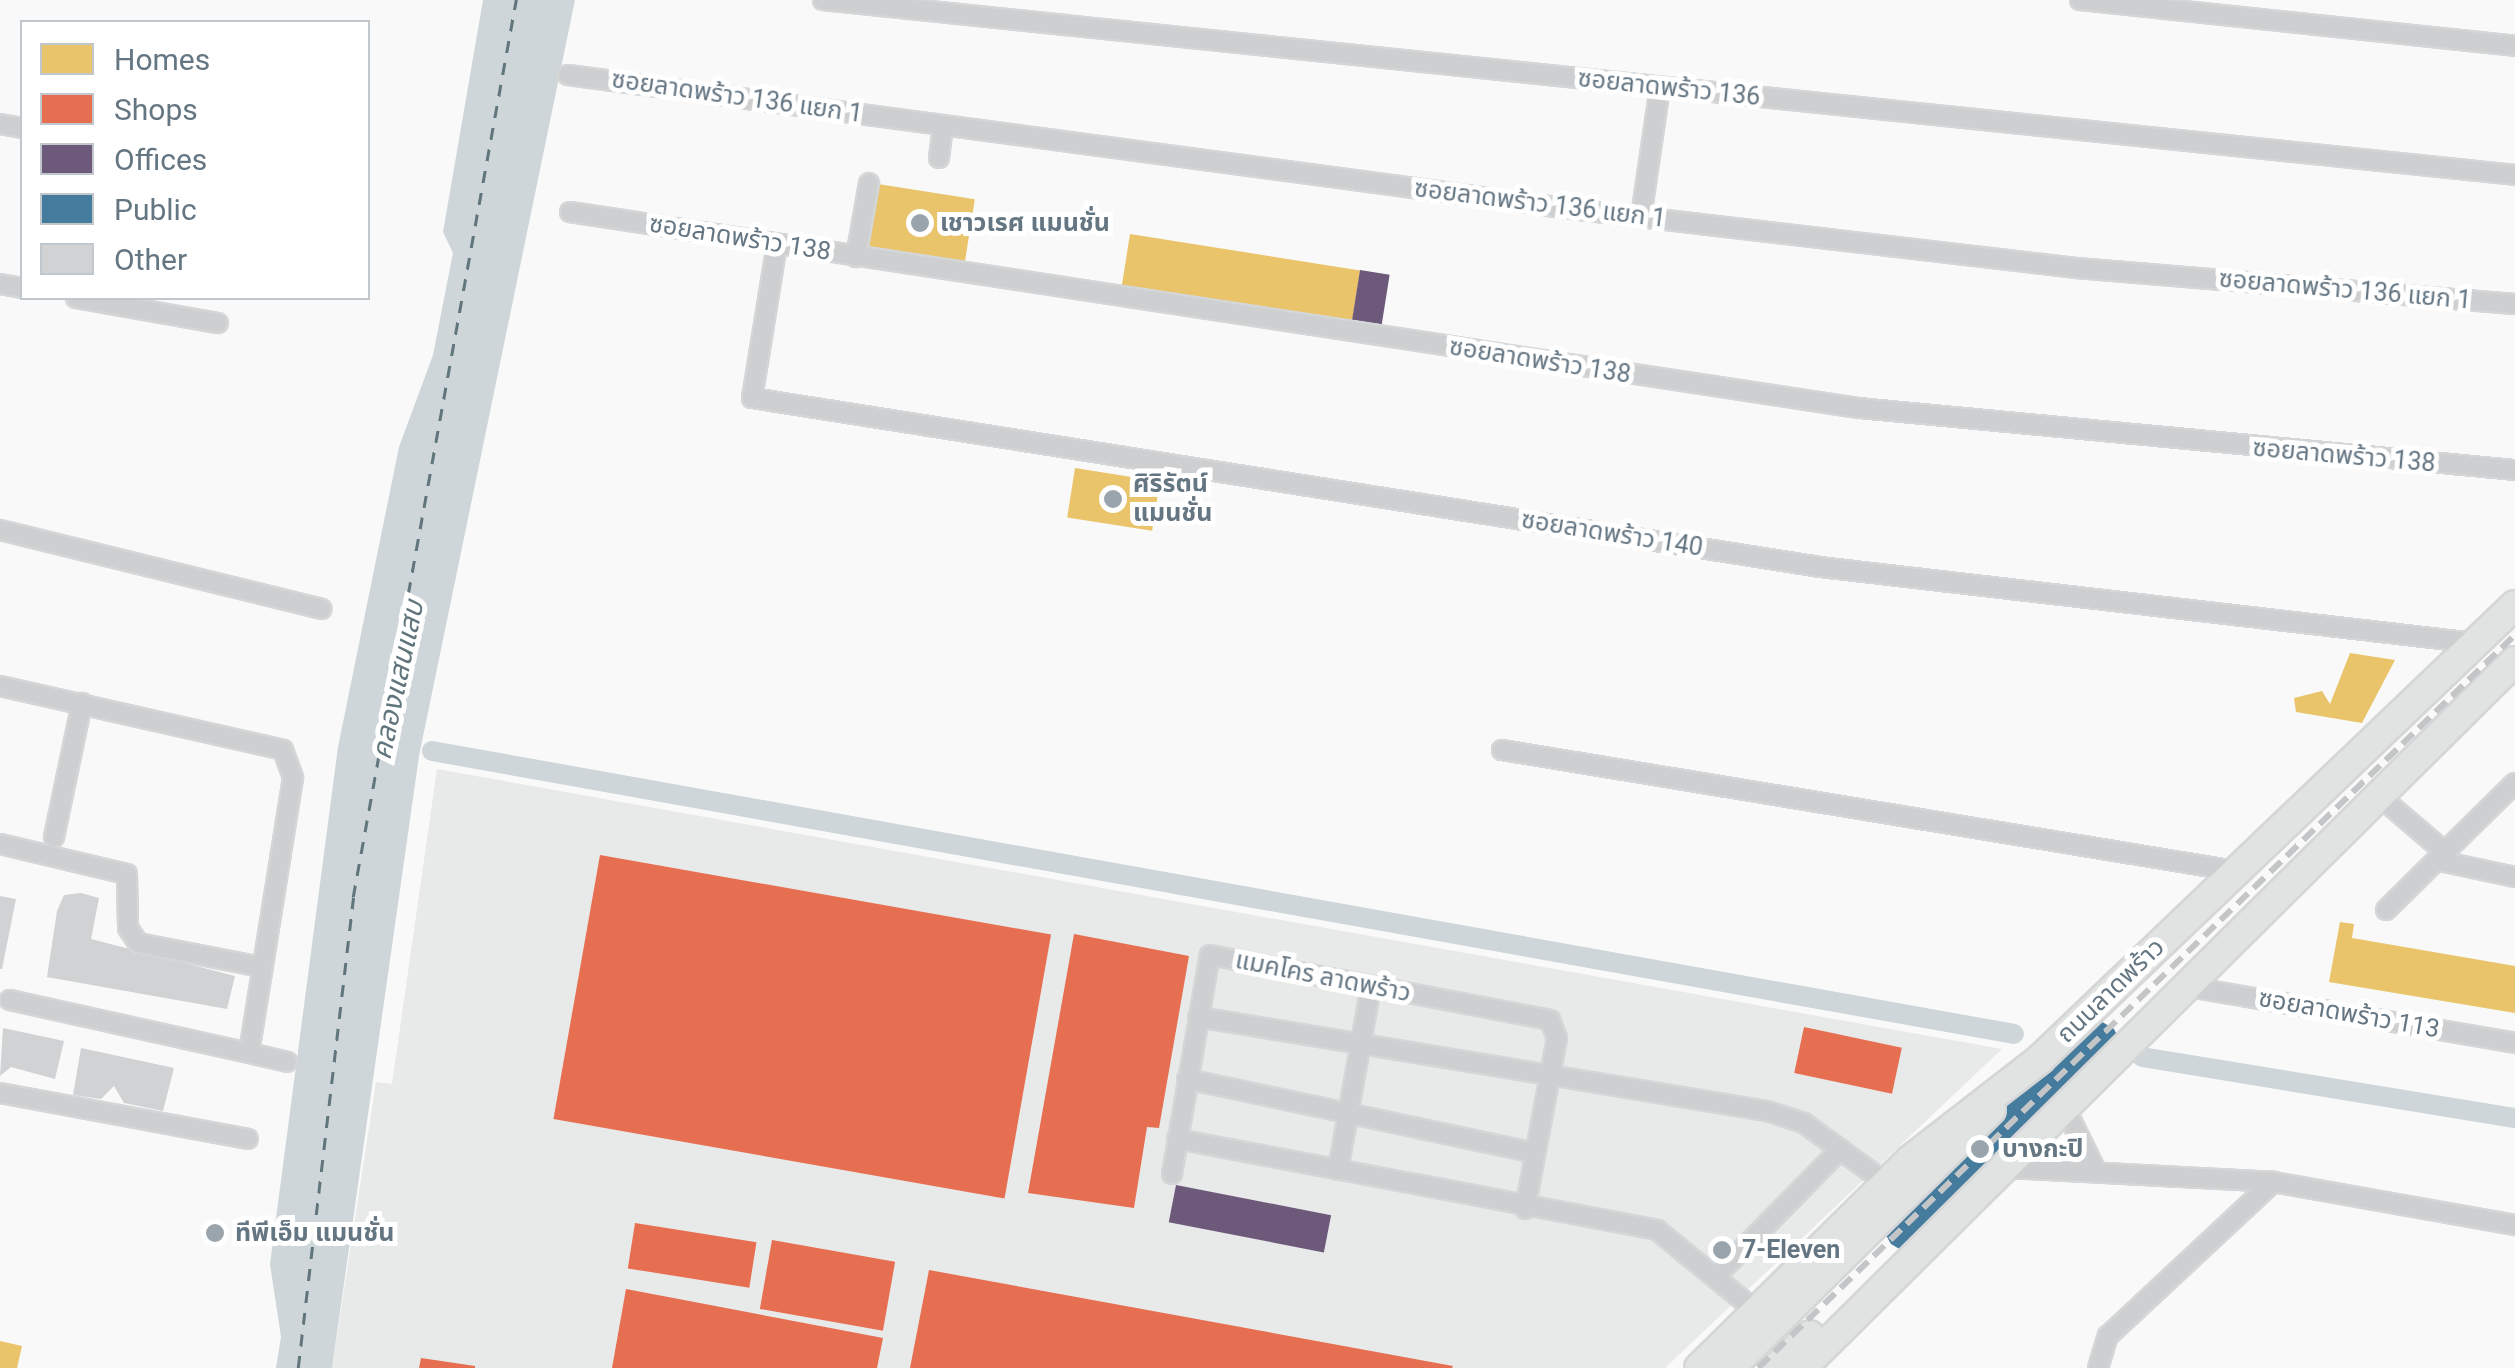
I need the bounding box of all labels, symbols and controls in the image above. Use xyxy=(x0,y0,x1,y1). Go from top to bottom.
legend xyxy=(20,20,370,300)
text: Homes xyxy=(114,42,210,77)
street label: ซอยลาดพร้าว 136 xyxy=(1576,64,1762,112)
street label: ซอยลาดพร้าว 136 แยก 1 xyxy=(610,65,864,129)
text: Shops xyxy=(114,92,198,127)
text: Offices xyxy=(114,142,207,177)
street label: ซอยลาดพร้าว 136 แยก 1 xyxy=(1413,174,1667,234)
text: Public xyxy=(114,192,197,227)
place label: เชาวเรศ แมนชั่น xyxy=(940,208,1110,238)
street label: ซอยลาดพร้าว 138 xyxy=(647,209,833,267)
marker: เชาวเรศ แมนชั่น xyxy=(909,212,931,234)
text: Other xyxy=(114,242,187,277)
street label: ซอยลาดพร้าว 136 แยก 1 xyxy=(2218,264,2472,316)
street label: ซอยลาดพร้าว 138 xyxy=(1447,332,1633,390)
street label: ซอยลาดพร้าว 138 xyxy=(2251,433,2437,479)
place label: ศิริรัตน์ แมนชั่น xyxy=(1133,470,1212,529)
marker: ศิริรัตน์ แมนชั่น xyxy=(1102,488,1124,510)
street label: ซอยลาดพร้าว 140 xyxy=(1519,505,1705,563)
water label: คลองแสนแสบ xyxy=(365,597,431,763)
street label: ถนนลาดพร้าว xyxy=(2051,932,2171,1050)
street label: แมคโคร ลาดพร้าว xyxy=(1233,945,1413,1009)
street label: ซอยลาดพร้าว 113 xyxy=(2256,983,2442,1045)
place label: บางกะปิ xyxy=(2002,1134,2083,1164)
marker: บางกะปิ xyxy=(1967,1136,1993,1162)
place label: ทีพีเอ็ม แมนชั่น xyxy=(235,1218,394,1248)
marker: ทีพีเอ็ม แมนชั่น xyxy=(204,1222,226,1244)
place label: 7-Eleven xyxy=(1742,1235,1840,1265)
marker: 7-Eleven xyxy=(1711,1239,1733,1261)

